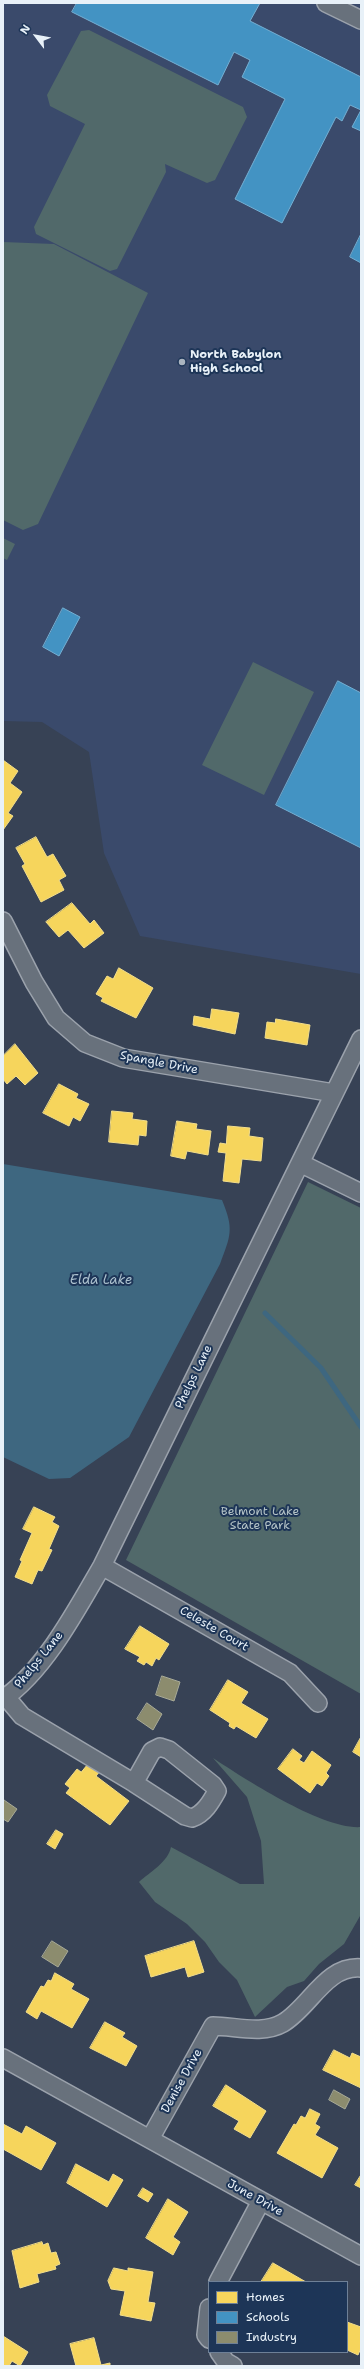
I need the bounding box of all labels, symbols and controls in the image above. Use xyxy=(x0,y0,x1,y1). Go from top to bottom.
north arrow xyxy=(16,16,56,56)
text: N xyxy=(17,22,34,37)
place label: North Babylon High School xyxy=(190,348,281,376)
marker: North Babylon High School xyxy=(177,357,187,367)
street label: Spangle Drive xyxy=(119,1048,199,1078)
water label: Elda Lake xyxy=(70,1273,132,1289)
street label: Phelps Lane xyxy=(172,1343,216,1411)
park label: Belmont Lake State Park xyxy=(221,1505,299,1533)
street label: Celeste Court xyxy=(177,1603,251,1655)
street label: Phelps Lane xyxy=(12,1629,66,1691)
street label: Denise Drive xyxy=(159,2046,205,2116)
street label: June Drive xyxy=(225,2177,285,2219)
legend xyxy=(208,2281,348,2353)
text: Homes xyxy=(246,2289,285,2305)
text: Schools xyxy=(246,2309,290,2325)
text: Industry xyxy=(246,2329,297,2345)

